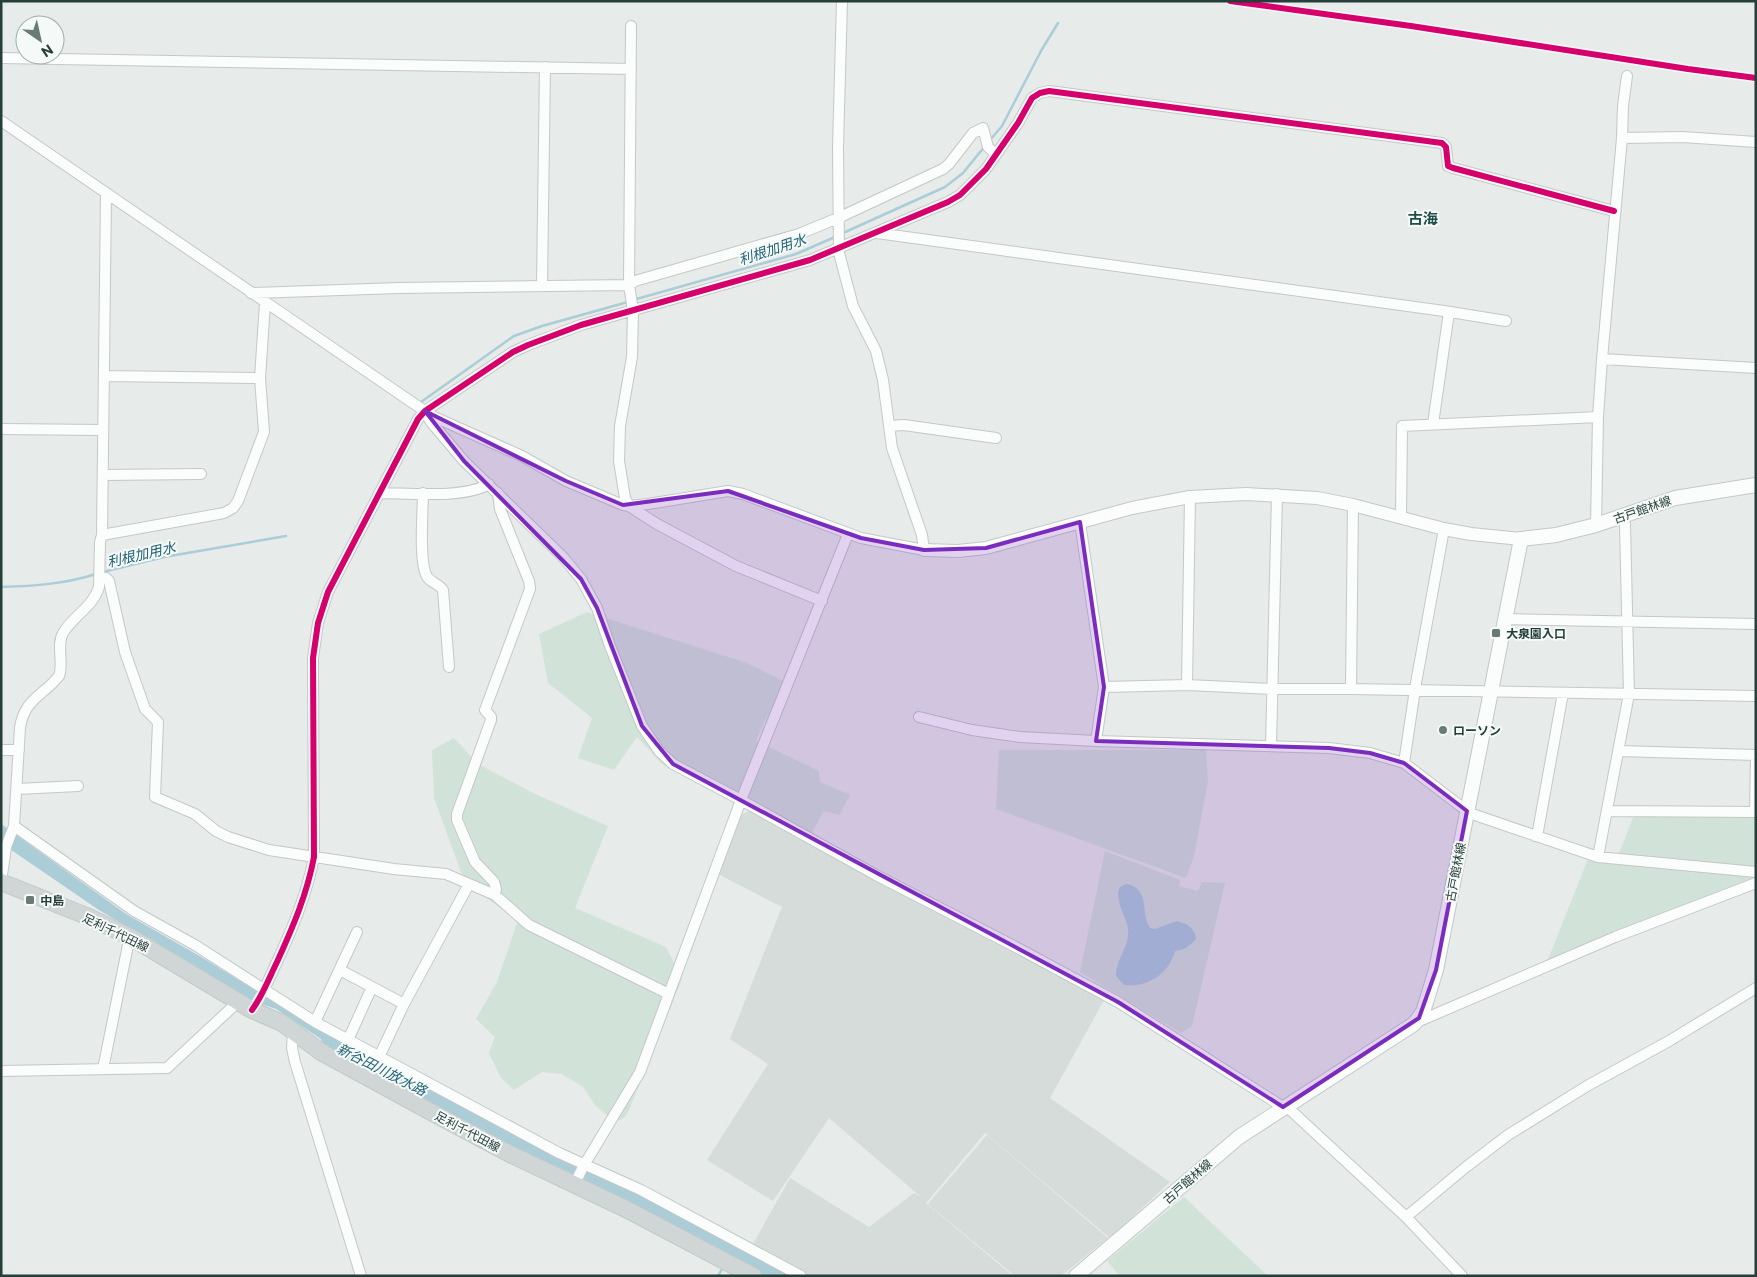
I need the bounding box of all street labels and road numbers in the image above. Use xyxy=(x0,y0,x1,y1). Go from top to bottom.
street label: 古戸館林線 xyxy=(1611,493,1673,525)
street label: 古戸館林線 xyxy=(1442,841,1468,903)
street label: 足利千代田線 xyxy=(81,910,151,954)
street label: 足利千代田線 xyxy=(433,1108,503,1154)
street label: 古戸館林線 xyxy=(1160,1156,1214,1206)

